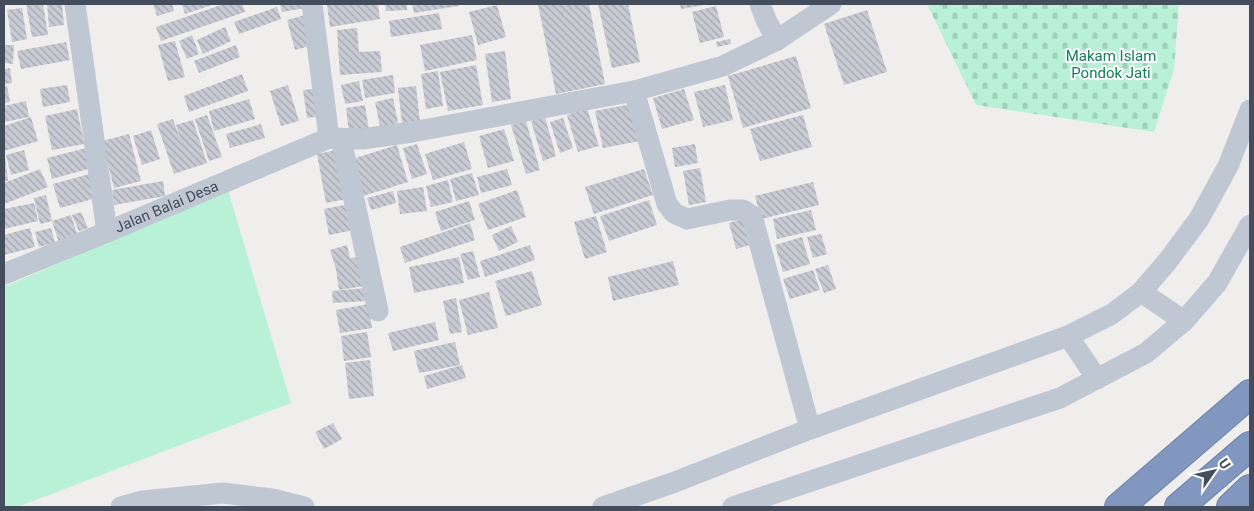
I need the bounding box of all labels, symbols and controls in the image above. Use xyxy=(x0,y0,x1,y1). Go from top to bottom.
park label: Makam Islam Pondok Jati xyxy=(1066,47,1156,82)
street label: Jalan Balai Desa xyxy=(112,177,221,237)
north arrow xyxy=(1189,446,1239,496)
text: U xyxy=(1216,455,1234,472)

